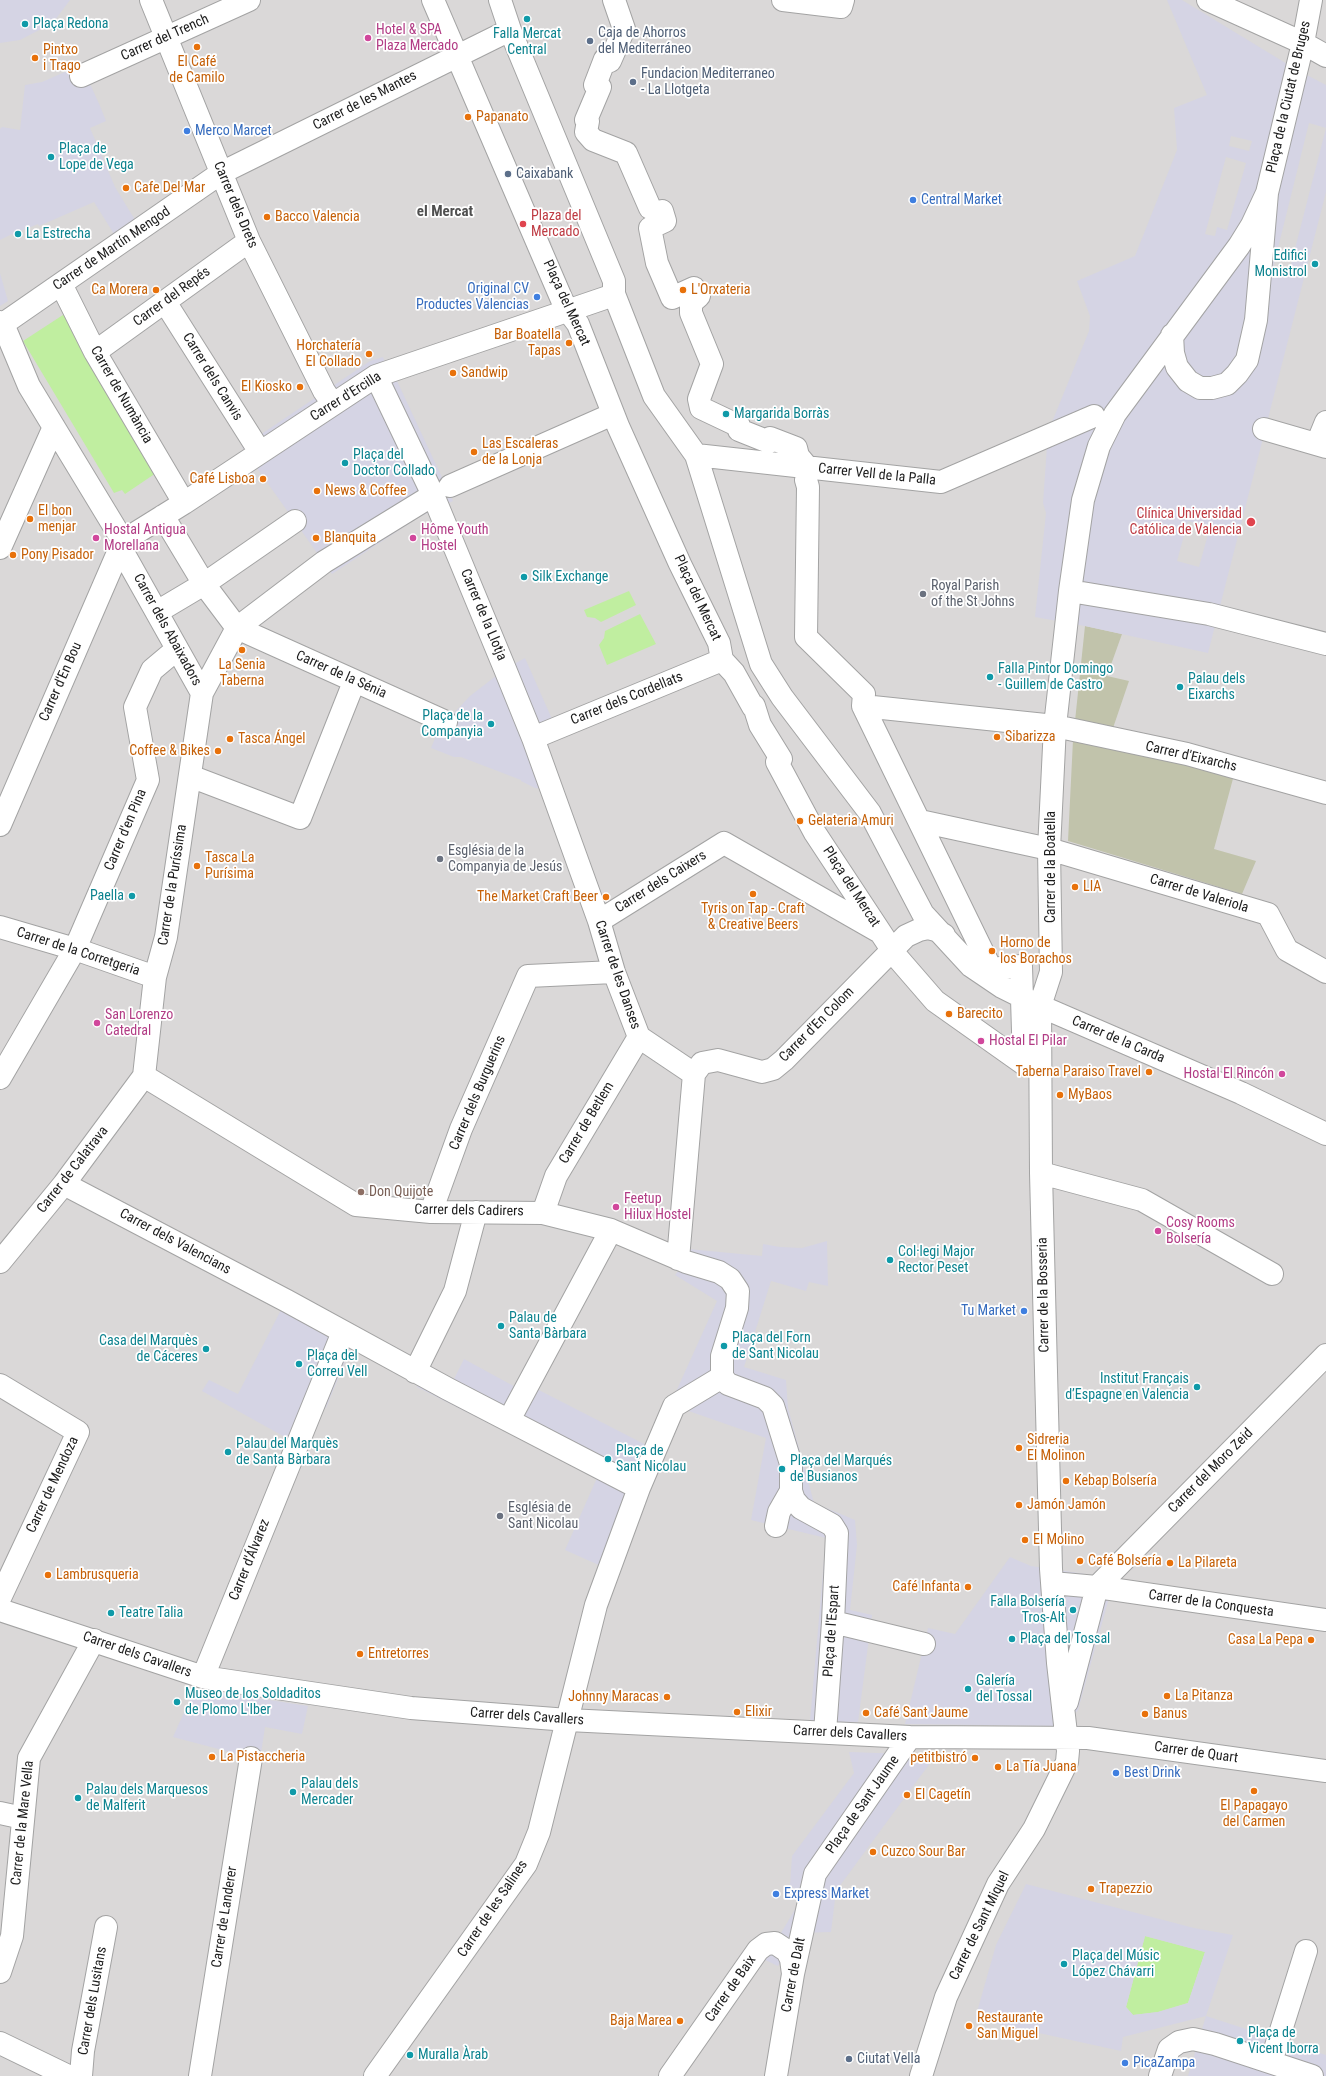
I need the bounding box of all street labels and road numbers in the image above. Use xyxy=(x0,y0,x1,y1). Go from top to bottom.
street label: Carrer del Trench xyxy=(118,11,212,65)
street label: Plaça de la Ciutat de Bruges xyxy=(1263,19,1315,175)
street label: Carrer de les Mantes xyxy=(310,68,420,134)
street label: Carrer dels Drets xyxy=(209,159,261,251)
street label: Carrer de Martín Mengod xyxy=(50,203,174,295)
street label: Plaça del Mercat xyxy=(539,257,593,349)
street label: Carrer del Repés xyxy=(130,264,214,330)
street label: Carrer dels Canvis xyxy=(178,330,246,424)
street label: Carrer de Numància xyxy=(86,343,156,447)
street label: Carrer d'Ercilla xyxy=(307,369,385,425)
street label: Carrer Vell de la Palla xyxy=(817,460,937,490)
street label: Plaça del Mercat xyxy=(670,552,724,644)
street label: Carrer de la Llotja xyxy=(456,567,510,663)
street label: Carrer dels Abaixadors xyxy=(129,571,205,689)
street label: Carrer d'En Bou xyxy=(36,640,86,724)
street label: Carrer de la Sénia xyxy=(293,648,389,702)
street label: Carrer dels Cordellats xyxy=(568,669,686,729)
street label: Carrer d'Eixarchs xyxy=(1144,738,1238,776)
street label: Carrer d'en Pina xyxy=(101,787,151,873)
street label: Carrer de la Boatella xyxy=(1043,811,1059,923)
street label: Carrer de la Puríssima xyxy=(155,823,191,947)
street label: Plaça del Mercat xyxy=(819,844,883,930)
street label: Carrer dels Caixers xyxy=(612,847,710,917)
street label: Carrer de Valeriola xyxy=(1148,871,1250,917)
street label: Carrer de les Danses xyxy=(591,918,643,1032)
street label: Carrer de la Corretgeria xyxy=(14,924,142,980)
street label: Carrer d'En Colom xyxy=(776,984,858,1066)
street label: Carrer de la Carda xyxy=(1069,1013,1167,1067)
street label: Carrer dels Burguerins xyxy=(446,1033,510,1153)
street label: Carrer de Betlem xyxy=(556,1079,618,1167)
street label: Carrer de Calatrava xyxy=(34,1123,112,1217)
street label: Carrer dels Cadirers xyxy=(414,1202,524,1220)
street label: Carrer dels Valencians xyxy=(116,1206,234,1278)
street label: Carrer de la Bosseria xyxy=(1035,1237,1053,1353)
street label: Carrer del Moro Zeid xyxy=(1165,1425,1257,1517)
street label: Carrer de Mendoza xyxy=(23,1434,83,1536)
street label: Carrer d'Álvarez xyxy=(226,1517,274,1603)
street label: Plaça de l'Espart xyxy=(820,1584,844,1678)
street label: Carrer de la Conquesta xyxy=(1147,1587,1275,1621)
street label: Carrer dels Cavallers xyxy=(80,1628,194,1682)
street label: Carrer dels Cavallers xyxy=(469,1705,585,1729)
street label: Carrer dels Cavallers xyxy=(793,1723,907,1745)
street label: Carrer de Quart xyxy=(1153,1739,1239,1767)
street label: Plaça de Sant Jaume xyxy=(823,1753,903,1857)
street label: Carrer de la Mare Vella xyxy=(8,1760,38,1886)
street label: Carrer de les Salines xyxy=(454,1857,532,1961)
street label: Carrer de Landerer xyxy=(209,1865,241,1969)
street label: Carrer de Sant Miquel xyxy=(946,1869,1014,1983)
street label: Carrer de Dalt xyxy=(779,1936,809,2014)
street label: Carrer dels Lusitans xyxy=(75,1945,111,2057)
street label: Carrer de Baix xyxy=(702,1952,760,2026)

